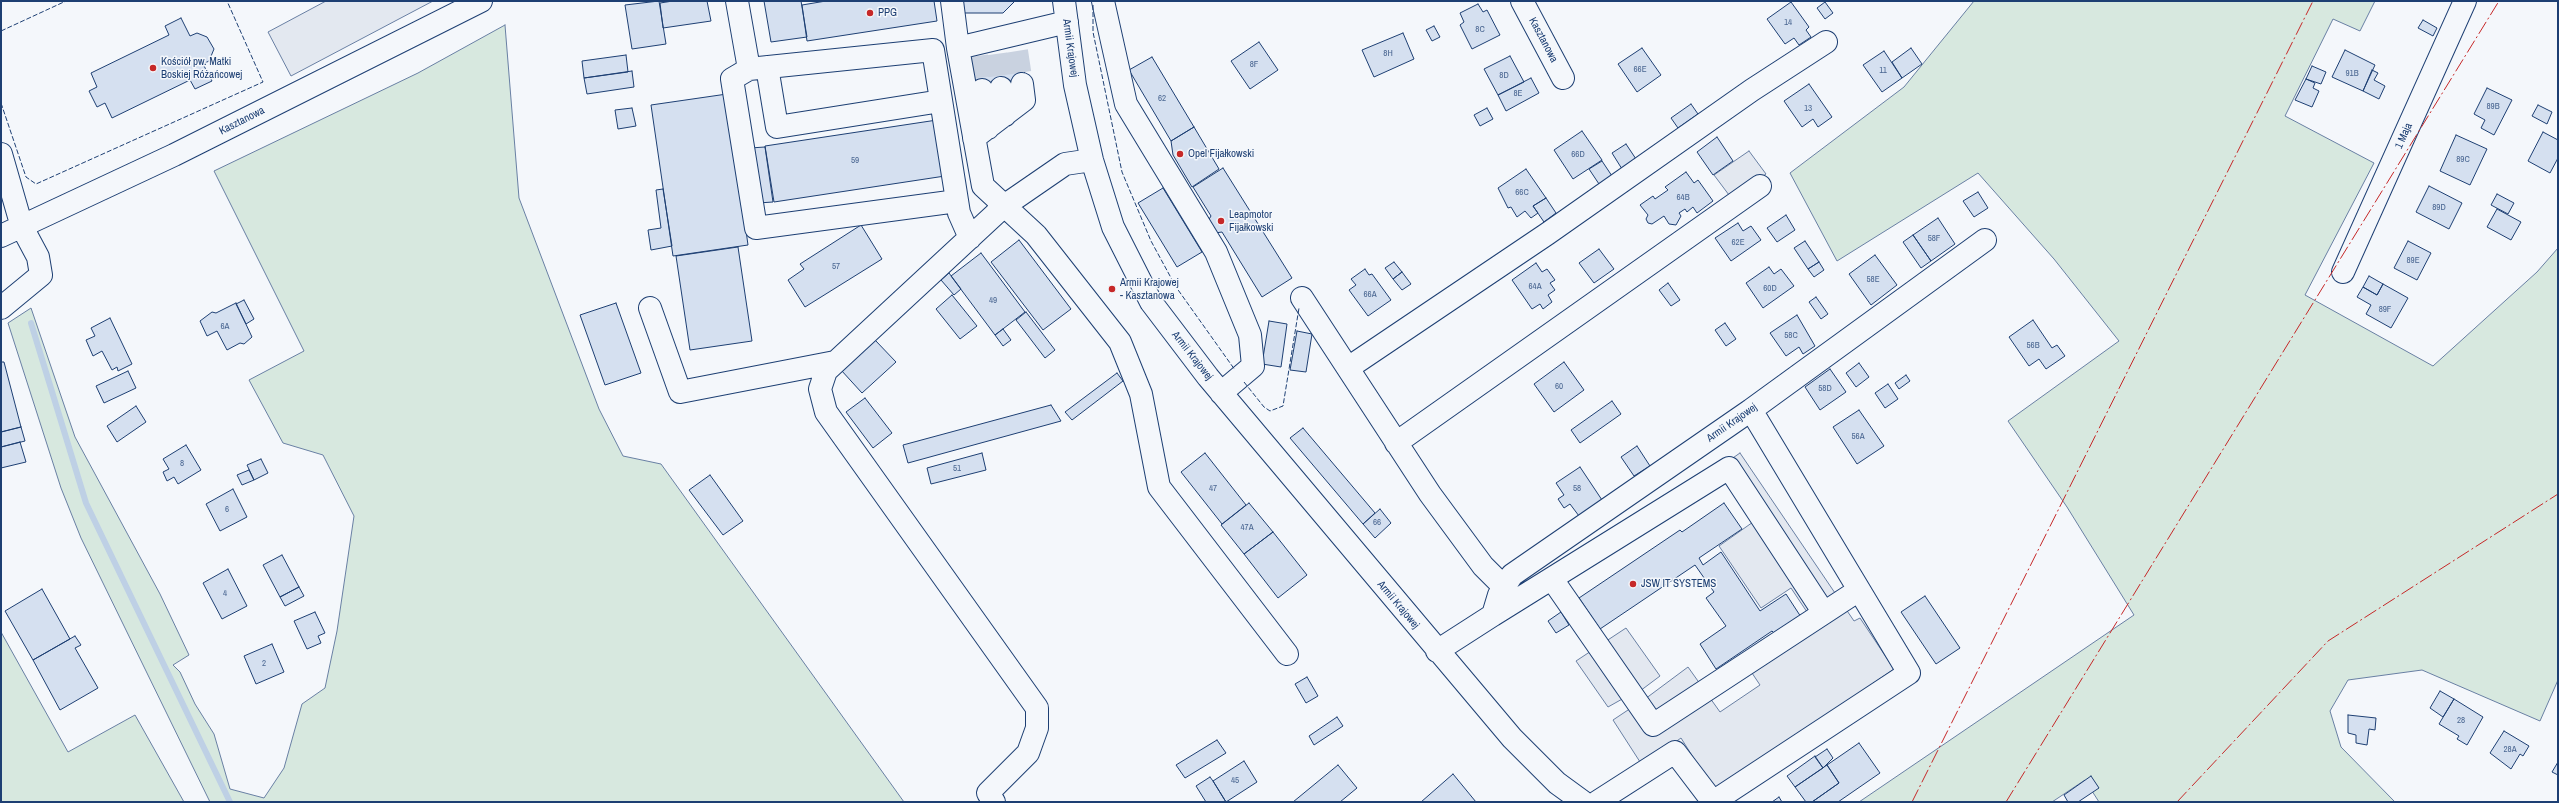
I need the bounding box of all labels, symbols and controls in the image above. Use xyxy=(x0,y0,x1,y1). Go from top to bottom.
place label: PPG xyxy=(878,6,897,20)
marker: PPG xyxy=(865,8,875,18)
street label: Kasztanowa xyxy=(1526,15,1560,65)
street label: Armii Krajowej xyxy=(1059,18,1081,78)
house number: 14 xyxy=(1784,18,1792,28)
house number: 8C xyxy=(1475,25,1485,35)
house number: 8H xyxy=(1383,49,1393,59)
place label: Kościół pw. Matki Boskiej Różańcowej xyxy=(161,55,242,81)
house number: 8F xyxy=(1250,60,1258,70)
marker: Kościół pw. Matki Boskiej Różańcowej xyxy=(148,63,158,73)
house number: 66E xyxy=(1633,65,1647,75)
house number: 11 xyxy=(1879,66,1887,76)
house number: 91B xyxy=(2345,69,2359,79)
house number: 8D xyxy=(1499,71,1509,81)
house number: 8E xyxy=(1513,89,1523,99)
house number: 62 xyxy=(1158,94,1166,104)
house number: 89B xyxy=(2486,102,2500,112)
street label: Kasztanowa xyxy=(217,104,267,138)
house number: 13 xyxy=(1804,104,1812,114)
street label: 1 Maja xyxy=(2392,121,2416,151)
place label: Opel Fijałkowski xyxy=(1188,147,1254,161)
marker: Opel Fijałkowski xyxy=(1175,149,1185,159)
house number: 66D xyxy=(1571,150,1585,160)
house number: 89C xyxy=(2456,155,2470,165)
house number: 59 xyxy=(851,156,859,166)
house number: 66C xyxy=(1515,188,1529,198)
house number: 64B xyxy=(1676,193,1690,203)
house number: 89D xyxy=(2432,203,2446,213)
place label: Leapmotor Fijałkowski xyxy=(1229,208,1274,234)
marker: Leapmotor Fijałkowski xyxy=(1216,216,1226,226)
house number: 58F xyxy=(1928,234,1940,244)
house number: 62E xyxy=(1731,238,1745,248)
house number: 89E xyxy=(2406,256,2420,266)
house number: 57 xyxy=(832,262,840,272)
house number: 58E xyxy=(1866,275,1880,285)
place label: Armii Krajowej - Kasztanowa xyxy=(1120,276,1179,302)
house number: 64A xyxy=(1528,282,1542,292)
marker: Armii Krajowej - Kasztanowa xyxy=(1107,284,1117,294)
house number: 60D xyxy=(1763,284,1777,294)
house number: 66A xyxy=(1363,290,1377,300)
house number: 49 xyxy=(989,296,997,306)
house number: 89F xyxy=(2379,305,2391,315)
house number: 6A xyxy=(220,322,230,332)
street label: Armii Krajowej xyxy=(1169,329,1215,383)
house number: 58C xyxy=(1784,331,1798,341)
house number: 56B xyxy=(2026,341,2040,351)
house number: 60 xyxy=(1555,382,1563,392)
house number: 58D xyxy=(1818,384,1832,394)
street label: Armii Krajowej xyxy=(1704,401,1760,445)
house number: 56A xyxy=(1851,432,1865,442)
house number: 8 xyxy=(180,459,184,469)
house number: 51 xyxy=(953,464,961,474)
house number: 47 xyxy=(1209,484,1217,494)
house number: 58 xyxy=(1573,484,1581,494)
house number: 6 xyxy=(225,505,229,515)
house number: 66 xyxy=(1373,518,1381,528)
house number: 47A xyxy=(1240,523,1254,533)
place label: JSW IT SYSTEMS xyxy=(1641,577,1716,591)
street label: Armii Krajowej xyxy=(1374,578,1422,632)
marker: JSW IT SYSTEMS xyxy=(1628,579,1638,589)
house number: 4 xyxy=(223,589,227,599)
house number: 2 xyxy=(262,659,266,669)
house number: 28 xyxy=(2457,716,2465,726)
house number: 28A xyxy=(2503,745,2517,755)
house number: 45 xyxy=(1231,776,1239,786)

